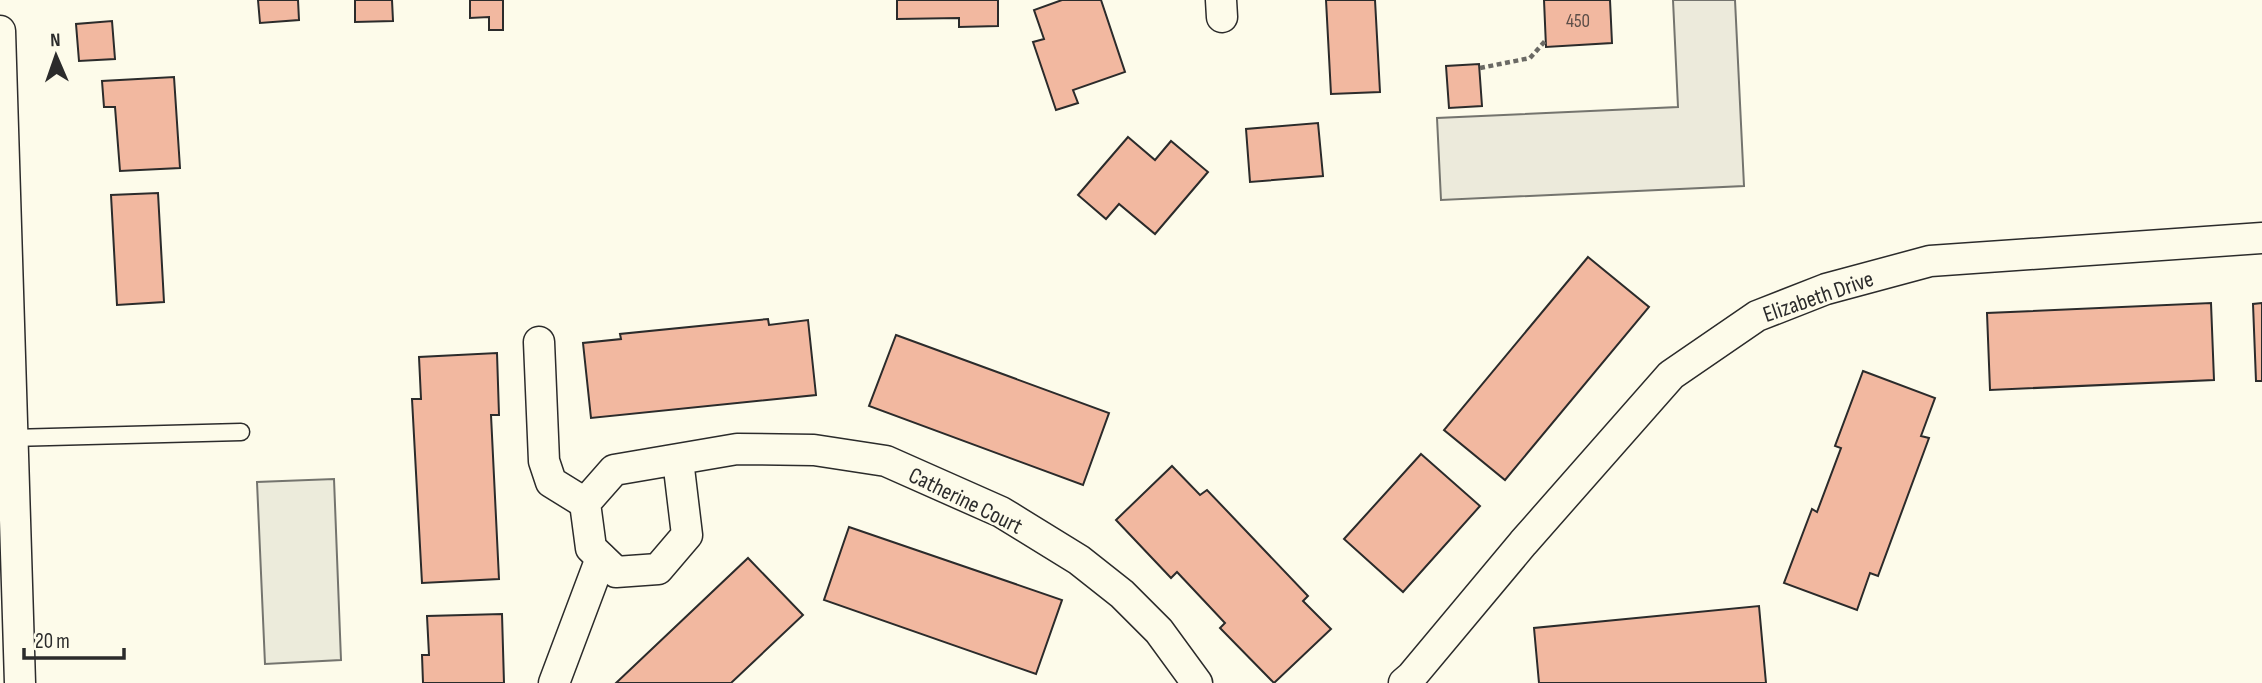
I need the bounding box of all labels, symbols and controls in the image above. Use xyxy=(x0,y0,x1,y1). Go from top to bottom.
house number: 450 xyxy=(1566,10,1590,33)
north arrow xyxy=(21,21,91,91)
text: N xyxy=(50,29,61,52)
street label: Elizabeth Drive xyxy=(1759,265,1877,329)
street label: Catherine Court xyxy=(904,461,1027,541)
scale bar xyxy=(24,616,124,660)
text: 20 m xyxy=(35,629,70,654)

